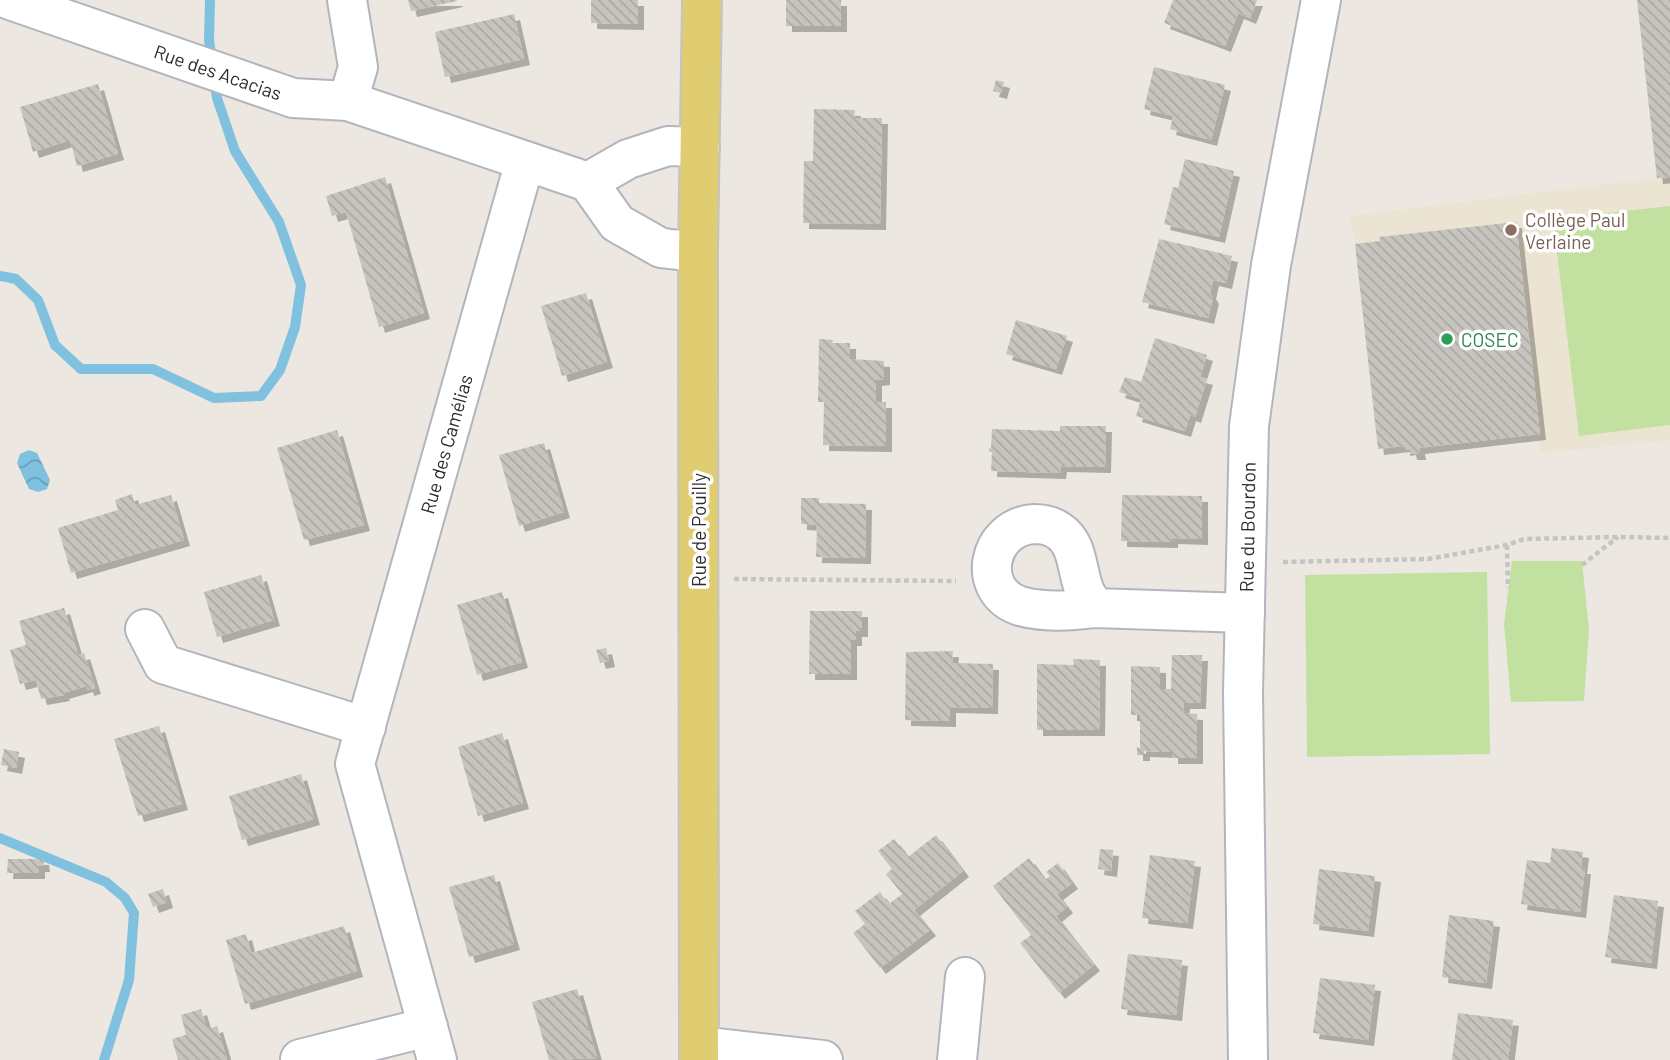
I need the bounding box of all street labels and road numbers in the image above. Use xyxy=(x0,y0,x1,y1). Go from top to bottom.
street label: Rue des Acacias xyxy=(151,39,285,105)
street label: Rue des Camélias xyxy=(415,372,477,516)
street label: Rue du Bourdon xyxy=(1234,462,1260,592)
street label: Rue de Pouilly xyxy=(687,473,710,587)

